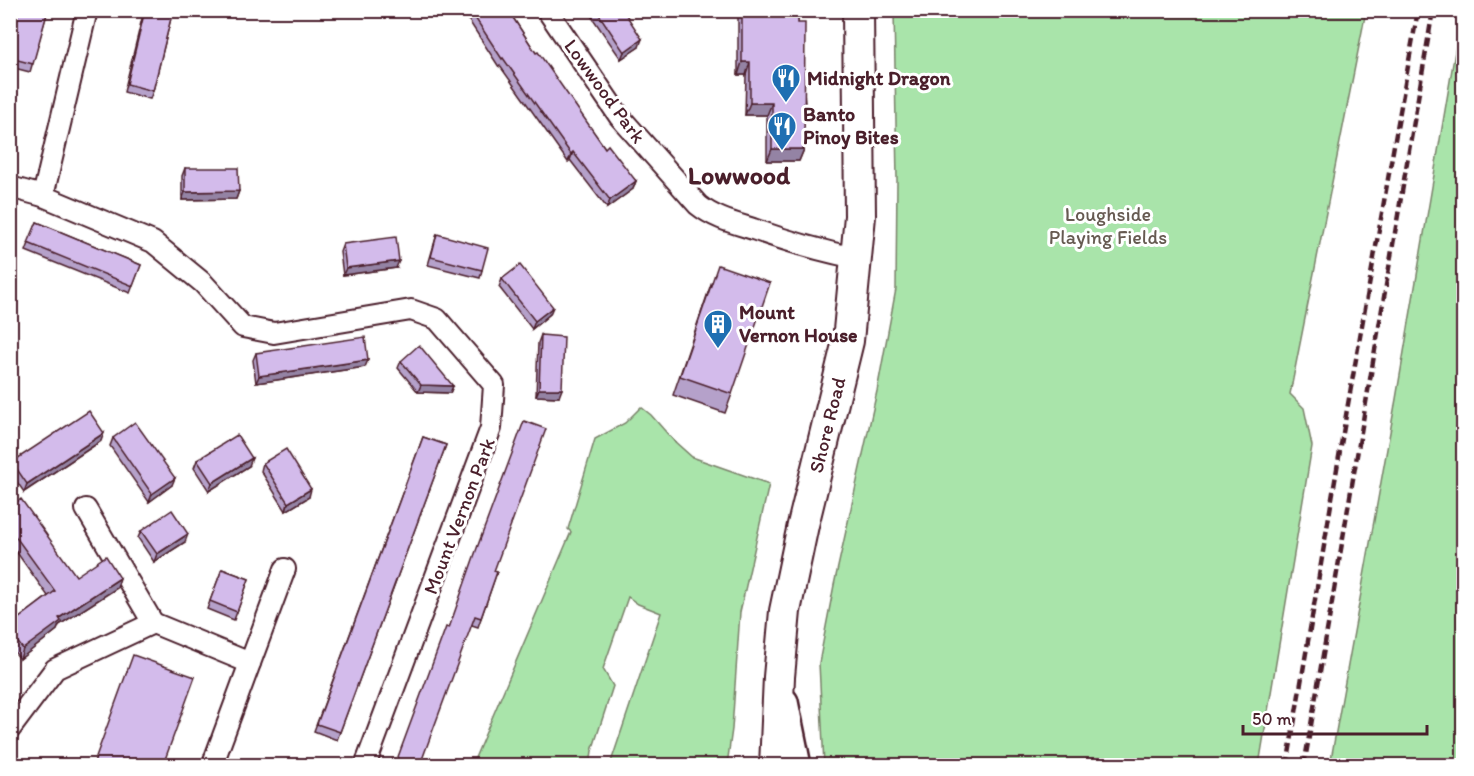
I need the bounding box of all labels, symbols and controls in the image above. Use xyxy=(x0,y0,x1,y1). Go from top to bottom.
street label: Lowwood Park xyxy=(559,34,651,148)
restaurant icon: Midnight Dragon xyxy=(770,62,802,104)
place label: Midnight Dragon xyxy=(807,66,951,91)
place label: Banto Pinoy Bites xyxy=(803,102,899,150)
restaurant icon: Banto Pinoy Bites xyxy=(766,110,798,152)
district label: Lowwood xyxy=(688,159,791,191)
park label: Loughside Playing Fields xyxy=(1049,202,1167,249)
place label: Mount Vernon House xyxy=(739,300,858,347)
building icon: Mount Vernon House xyxy=(702,308,734,350)
street label: Shore Road xyxy=(804,375,850,475)
street label: Mount Vernon Park xyxy=(418,434,500,598)
scale bar xyxy=(1243,698,1428,736)
text: 50 m xyxy=(1252,708,1292,730)

